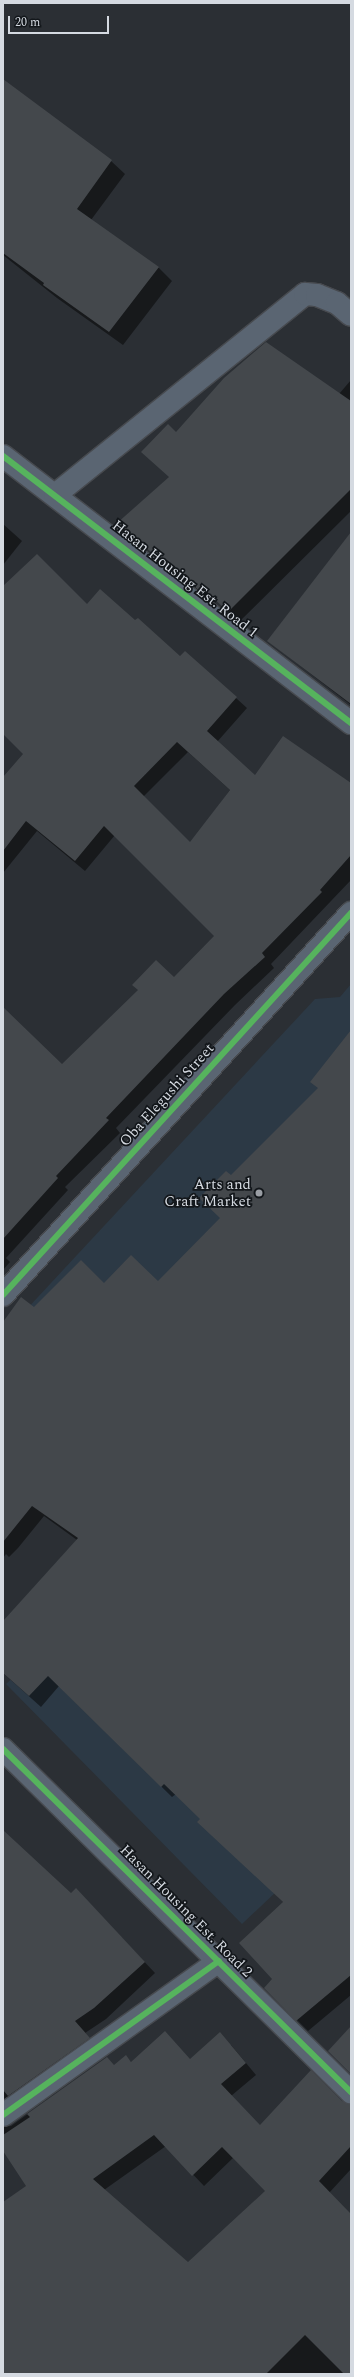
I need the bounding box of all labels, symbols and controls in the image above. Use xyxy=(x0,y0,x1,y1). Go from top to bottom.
scale bar xyxy=(10,8,111,34)
text: 20 m xyxy=(15,13,40,32)
street label: Hasan Housing Est. Road 1 xyxy=(108,516,262,642)
street label: Oba Elegushi Street xyxy=(116,1040,218,1150)
place label: Arts and Craft Market xyxy=(164,1175,251,1210)
marker: Arts and Craft Market xyxy=(254,1188,264,1198)
street label: Hasan Housing Est. Road 2 xyxy=(116,1841,256,1981)

